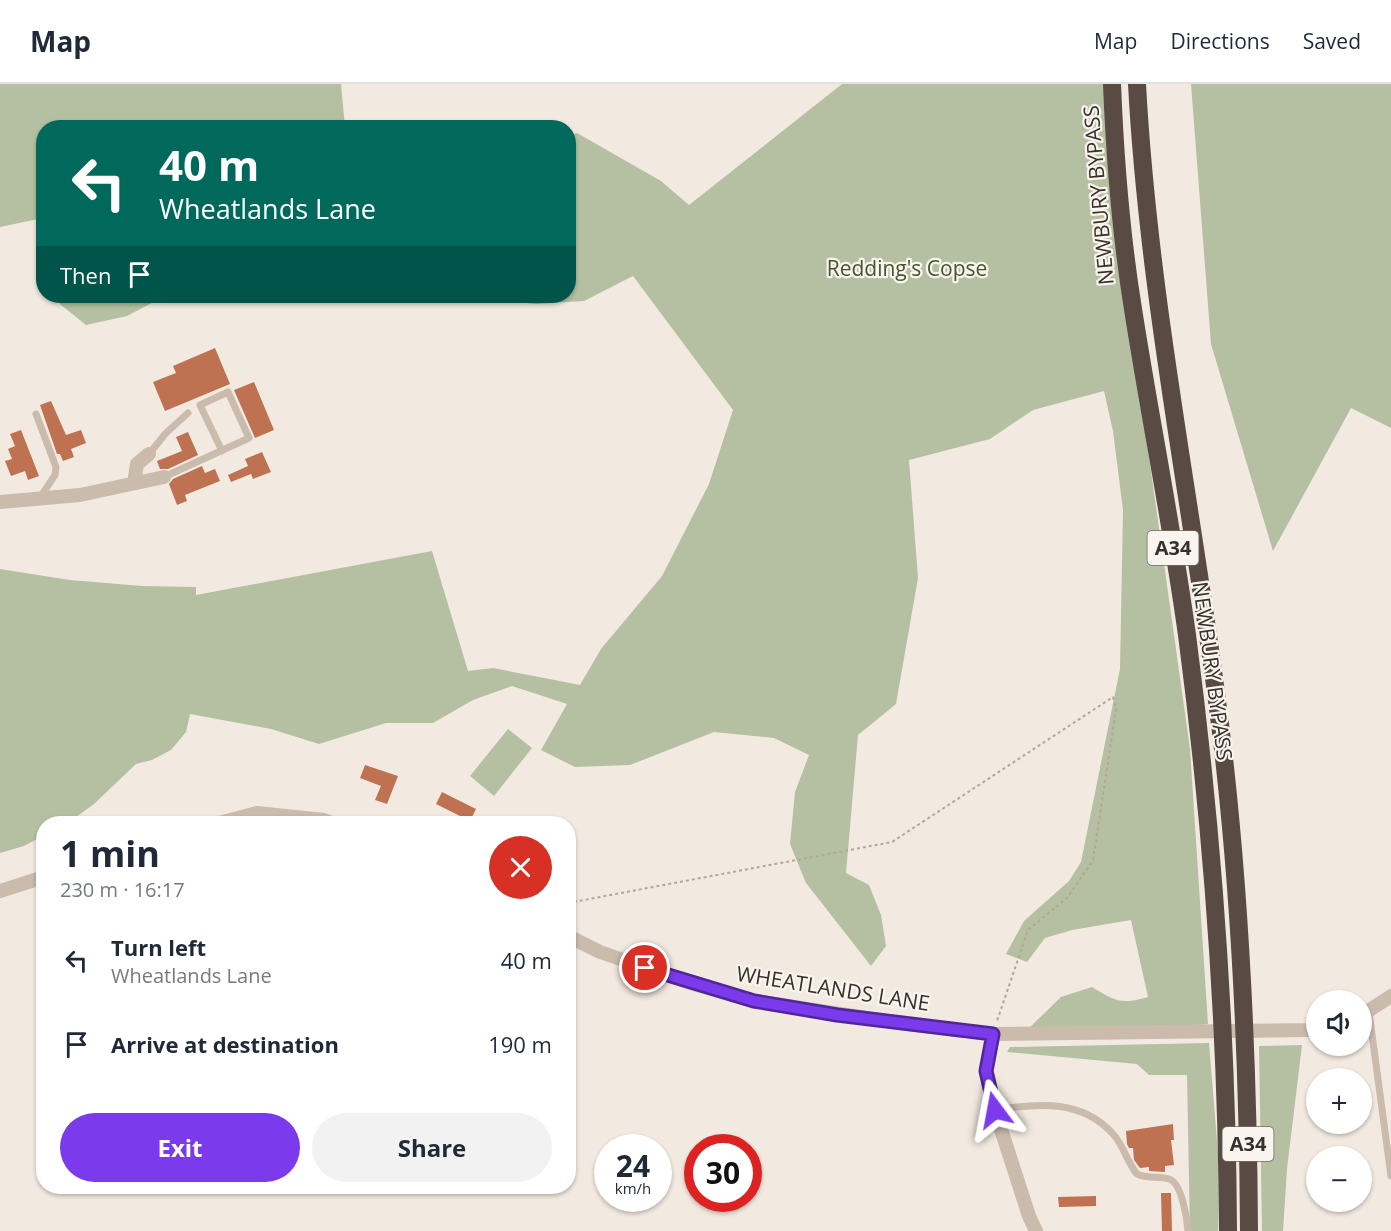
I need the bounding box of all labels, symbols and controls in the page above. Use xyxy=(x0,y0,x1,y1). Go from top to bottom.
text: Map xyxy=(30,22,91,60)
text: Map xyxy=(1094,27,1137,55)
text: Directions xyxy=(1170,27,1270,55)
text: Saved xyxy=(1303,27,1361,55)
street label: NEWBURY BYPASS xyxy=(1076,104,1120,286)
text: 40 m xyxy=(159,136,259,193)
icon: left xyxy=(60,144,138,222)
text: Wheatlands Lane xyxy=(159,190,376,227)
park label: Redding's Copse xyxy=(827,254,987,282)
icon: arrive xyxy=(123,258,156,291)
text: Then xyxy=(60,260,111,290)
road number: A34 xyxy=(1148,531,1198,565)
street label: NEWBURY BYPASS xyxy=(1187,580,1239,762)
text: 1 min xyxy=(60,829,160,878)
button: close xyxy=(489,836,552,899)
text: 230 m · 16:17 xyxy=(60,876,185,903)
text: Turn left xyxy=(111,932,206,962)
pin xyxy=(619,942,670,993)
icon: left xyxy=(60,944,93,977)
text: 40 m xyxy=(501,945,552,975)
icon: arrive xyxy=(628,951,661,984)
street label: WHEATLANDS LANE xyxy=(734,959,932,1017)
text: Wheatlands Lane xyxy=(111,962,272,989)
map controls xyxy=(1306,990,1372,1212)
button: sound xyxy=(1306,990,1372,1056)
icon: arrive xyxy=(60,1028,93,1061)
text: Arrive at destination xyxy=(111,1029,339,1059)
text: 190 m xyxy=(488,1029,552,1059)
button: + xyxy=(1306,1068,1372,1134)
position arrow xyxy=(963,1078,1027,1142)
button: Exit xyxy=(60,1113,300,1182)
button: Share xyxy=(312,1113,552,1182)
road number: A34 xyxy=(1222,1127,1274,1161)
speed limit sign: 30 xyxy=(684,1134,762,1212)
text: 24 xyxy=(616,1145,650,1186)
button: − xyxy=(1306,1146,1372,1212)
text: km/h xyxy=(615,1178,651,1198)

